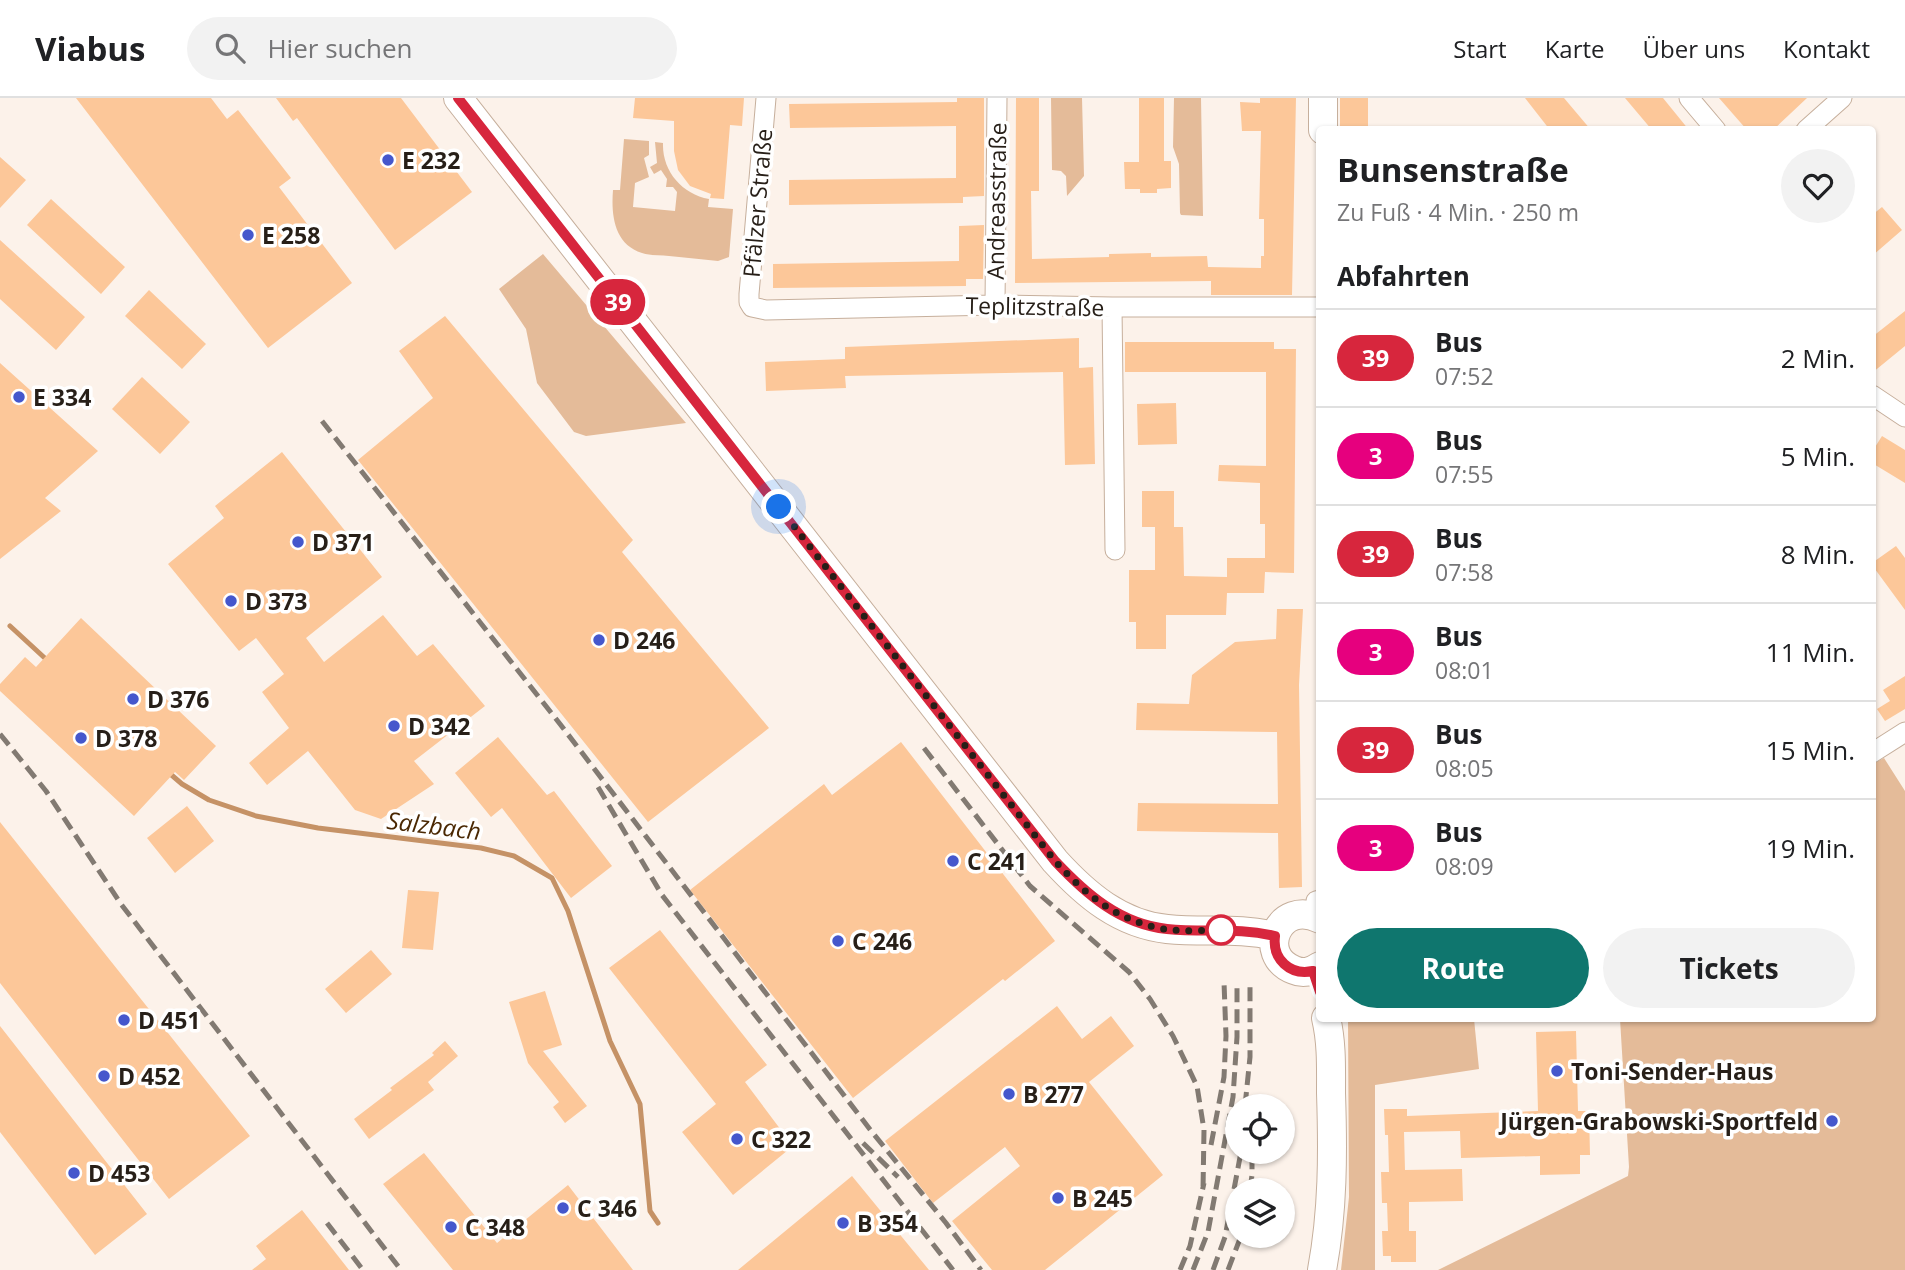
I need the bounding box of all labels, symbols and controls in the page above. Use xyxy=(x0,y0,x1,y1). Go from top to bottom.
search box xyxy=(187,17,677,80)
text: Viabus xyxy=(35,26,145,71)
icon: search xyxy=(211,29,249,67)
text: Hier suchen xyxy=(267,30,412,66)
text: Start xyxy=(1453,32,1507,65)
text: Karte xyxy=(1545,32,1605,65)
text: Über uns xyxy=(1643,32,1745,65)
text: Kontakt xyxy=(1783,32,1870,65)
street label: Andreasstraße xyxy=(979,122,1013,280)
street label: Pfälzer Straße xyxy=(735,127,779,279)
place label: E 232 xyxy=(402,144,460,176)
text: Bunsenstraße xyxy=(1337,147,1569,192)
button: heart xyxy=(1781,149,1855,223)
marker: E 232 xyxy=(380,152,396,168)
text: Zu Fuß · 4 Min. · 250 m xyxy=(1337,196,1579,228)
place label: E 258 xyxy=(262,219,320,251)
marker: E 258 xyxy=(240,227,256,243)
text: Abfahrten xyxy=(1337,258,1470,294)
line badge: 39 xyxy=(586,279,650,325)
text: 39 xyxy=(604,285,632,318)
street label: Teplitzstraße xyxy=(965,289,1105,323)
text: Bus xyxy=(1435,324,1482,360)
text: 2 Min. xyxy=(1781,340,1855,376)
text: 39 xyxy=(1362,341,1389,374)
text: 07:52 xyxy=(1435,360,1494,392)
place label: E 334 xyxy=(33,381,91,413)
marker: E 334 xyxy=(11,389,27,405)
text: Bus xyxy=(1435,422,1482,458)
text: 5 Min. xyxy=(1781,438,1855,474)
text: 3 xyxy=(1369,439,1382,472)
text: 07:55 xyxy=(1435,458,1494,490)
your location xyxy=(761,489,796,524)
text: Bus xyxy=(1435,520,1482,556)
place label: D 371 xyxy=(312,526,374,558)
marker: D 371 xyxy=(290,534,306,550)
text: 8 Min. xyxy=(1781,536,1855,572)
text: 39 xyxy=(1362,537,1389,570)
text: 07:58 xyxy=(1435,556,1494,588)
place label: D 373 xyxy=(245,585,307,617)
marker: D 373 xyxy=(223,593,239,609)
text: Bus xyxy=(1435,618,1482,654)
place label: D 246 xyxy=(613,624,675,656)
marker: D 246 xyxy=(591,632,607,648)
text: 11 Min. xyxy=(1766,634,1855,670)
text: 3 xyxy=(1369,635,1382,668)
text: 08:01 xyxy=(1435,654,1494,686)
place label: D 376 xyxy=(147,683,209,715)
marker: D 376 xyxy=(125,691,141,707)
place label: D 342 xyxy=(408,710,470,742)
text: Bus xyxy=(1435,716,1482,752)
marker: D 342 xyxy=(386,718,402,734)
place label: D 378 xyxy=(95,722,157,754)
marker: D 378 xyxy=(73,730,89,746)
text: 15 Min. xyxy=(1766,732,1855,768)
text: 39 xyxy=(1362,733,1389,766)
text: 08:05 xyxy=(1435,752,1494,784)
water label: Salzbach xyxy=(385,803,483,847)
text: Bus xyxy=(1435,814,1482,850)
text: 19 Min. xyxy=(1766,830,1855,866)
text: 3 xyxy=(1369,831,1382,864)
place label: C 241 xyxy=(967,845,1027,877)
text: 08:09 xyxy=(1435,850,1494,882)
marker: C 241 xyxy=(945,853,961,869)
unlabelled marker xyxy=(1206,915,1236,945)
place label: C 246 xyxy=(852,925,912,957)
button: Route xyxy=(1337,928,1589,1008)
button: Tickets xyxy=(1603,928,1855,1008)
marker: C 246 xyxy=(830,933,846,949)
place label: D 451 xyxy=(138,1004,200,1036)
marker: D 451 xyxy=(116,1012,132,1028)
place label: Toni-Sender-Haus xyxy=(1571,1055,1774,1087)
place label: D 452 xyxy=(118,1060,180,1092)
marker: Toni-Sender-Haus xyxy=(1549,1063,1565,1079)
marker: D 452 xyxy=(96,1068,112,1084)
place label: B 277 xyxy=(1023,1078,1084,1110)
marker: B 277 xyxy=(1001,1086,1017,1102)
map controls xyxy=(1225,1094,1295,1248)
button: locate xyxy=(1225,1094,1295,1164)
place label: Jürgen-Grabowski-Sportfeld xyxy=(1498,1105,1818,1137)
marker: Jürgen-Grabowski-Sportfeld xyxy=(1824,1113,1840,1129)
place label: C 322 xyxy=(751,1123,811,1155)
marker: C 322 xyxy=(729,1131,745,1147)
place label: D 453 xyxy=(88,1157,150,1189)
marker: D 453 xyxy=(66,1165,82,1181)
button: layers xyxy=(1225,1178,1295,1248)
place label: B 245 xyxy=(1072,1182,1133,1214)
marker: B 245 xyxy=(1050,1190,1066,1206)
place label: C 346 xyxy=(577,1192,637,1224)
marker: C 346 xyxy=(555,1200,571,1216)
place label: B 354 xyxy=(857,1207,918,1239)
place label: C 348 xyxy=(465,1211,525,1243)
marker: B 354 xyxy=(835,1215,851,1231)
marker: C 348 xyxy=(443,1219,459,1235)

